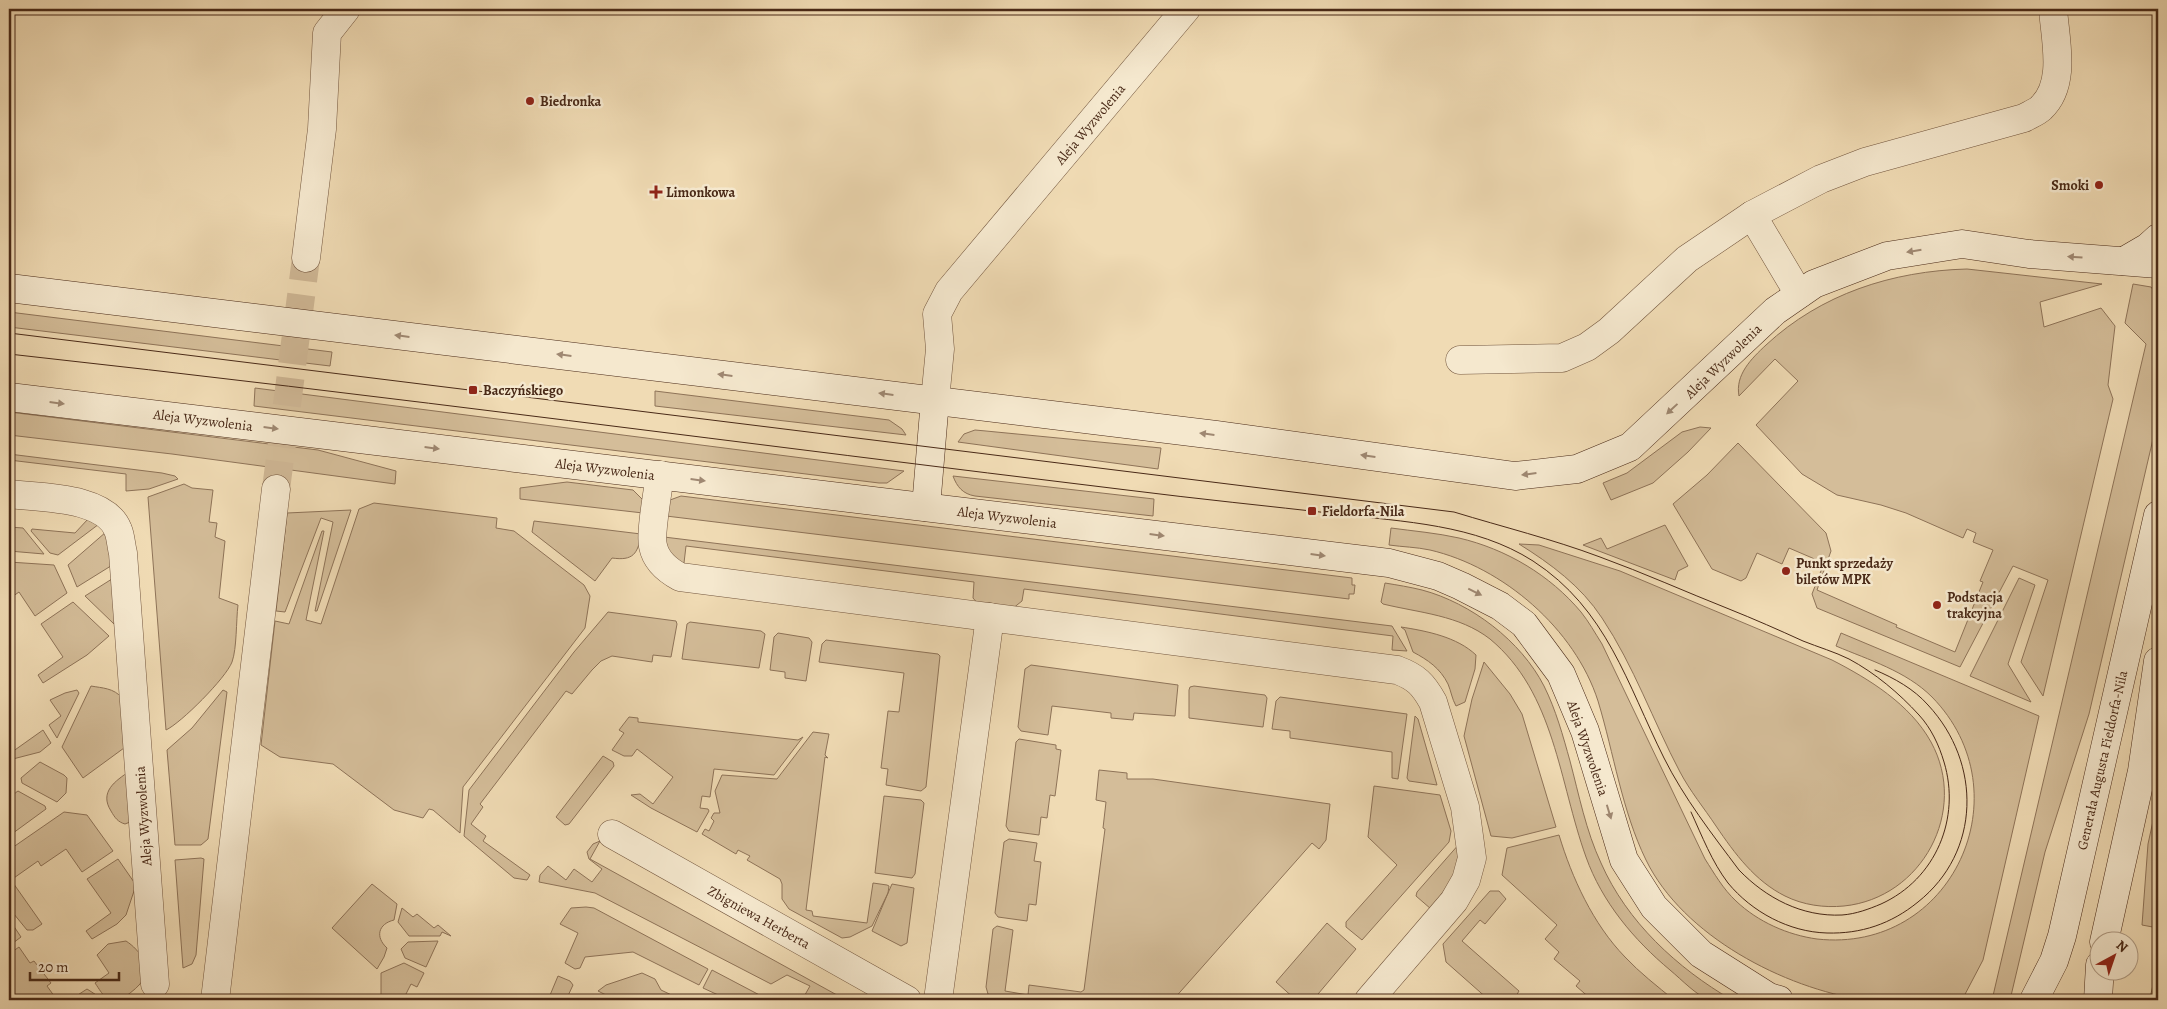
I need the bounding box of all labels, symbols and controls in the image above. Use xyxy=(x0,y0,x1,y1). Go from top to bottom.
street label: Aleja Wyzwolenia xyxy=(1050,79,1130,170)
place label: Biedronka xyxy=(540,92,602,111)
marker: Biedronka xyxy=(524,95,536,107)
place label: Smoki xyxy=(2051,176,2089,195)
marker: Smoki xyxy=(2093,179,2105,191)
place label: Limonkowa xyxy=(666,183,736,202)
marker: Limonkowa xyxy=(650,186,662,198)
one-way arrow xyxy=(1906,248,1922,256)
one-way arrow xyxy=(2067,253,2083,261)
street label: Aleja Wyzwolenia xyxy=(1680,319,1766,404)
one-way arrow xyxy=(394,332,410,340)
one-way arrow xyxy=(555,351,571,359)
one-way arrow xyxy=(717,371,733,379)
place label: Baczyńskiego xyxy=(483,381,563,400)
marker: Baczyńskiego xyxy=(467,384,479,396)
one-way arrow xyxy=(878,390,894,398)
one-way arrow xyxy=(49,399,65,407)
one-way arrow xyxy=(1667,403,1679,415)
street label: Aleja Wyzwolenia xyxy=(151,405,254,436)
one-way arrow xyxy=(263,424,279,432)
one-way arrow xyxy=(1199,430,1215,438)
one-way arrow xyxy=(424,444,440,452)
one-way arrow xyxy=(1360,452,1376,460)
street label: Aleja Wyzwolenia xyxy=(553,454,656,485)
one-way arrow xyxy=(1521,471,1537,479)
one-way arrow xyxy=(690,476,706,484)
street label: Aleja Wyzwolenia xyxy=(955,502,1058,533)
place label: Fieldorfa-Nila xyxy=(1322,502,1405,521)
marker: Fieldorfa-Nila xyxy=(1306,505,1318,517)
one-way arrow xyxy=(1149,531,1165,539)
one-way arrow xyxy=(1310,551,1326,559)
place label: Punkt sprzedaży biletów MPK xyxy=(1795,554,1893,589)
marker: Punkt sprzedaży biletów MPK xyxy=(1780,565,1792,577)
one-way arrow xyxy=(1468,588,1482,596)
place label: Podstacja trakcyjna xyxy=(1947,588,2003,623)
marker: Podstacja trakcyjna xyxy=(1931,599,1943,611)
street label: Generała Augusta Fieldorfa-Nila xyxy=(2073,668,2133,852)
street label: Aleja Wyzwolenia xyxy=(1562,697,1613,799)
street label: Aleja Wyzwolenia xyxy=(130,765,157,868)
one-way arrow xyxy=(1606,805,1614,820)
street label: Zbigniewa Herberta xyxy=(704,881,814,954)
north arrow xyxy=(2090,932,2140,982)
text: N xyxy=(2112,936,2132,957)
scale bar xyxy=(30,949,119,981)
text: 20 m xyxy=(38,957,69,977)

